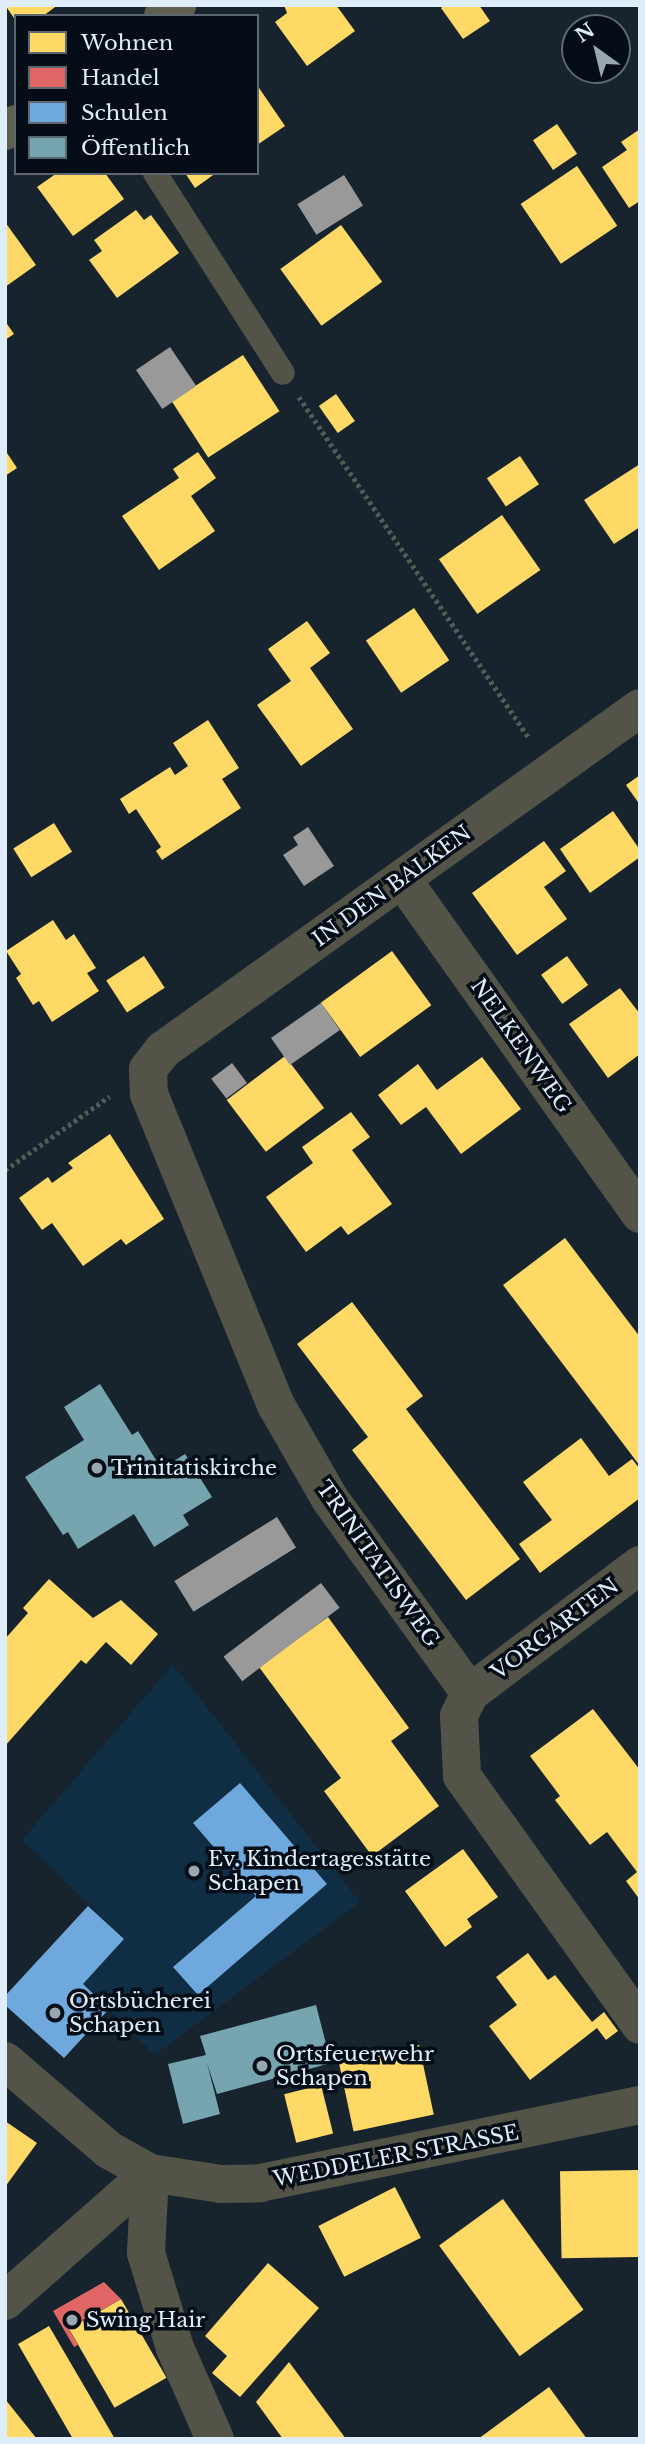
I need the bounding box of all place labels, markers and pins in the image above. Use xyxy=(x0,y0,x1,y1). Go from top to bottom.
place label: Trinitatiskirche xyxy=(111,1455,277,1481)
marker: Trinitatiskirche xyxy=(89,1460,105,1476)
place label: Ev. Kindertagesstätte Schapen xyxy=(208,1846,431,1896)
marker: Ev. Kindertagesstätte Schapen xyxy=(186,1863,202,1879)
place label: Ortsbücherei Schapen xyxy=(69,1988,211,2038)
marker: Ortsbücherei Schapen xyxy=(47,2005,63,2021)
place label: Ortsfeuerwehr Schapen xyxy=(276,2041,434,2091)
marker: Ortsfeuerwehr Schapen xyxy=(254,2058,270,2074)
place label: Swing Hair xyxy=(86,2307,206,2333)
marker: Swing Hair xyxy=(64,2312,80,2328)

